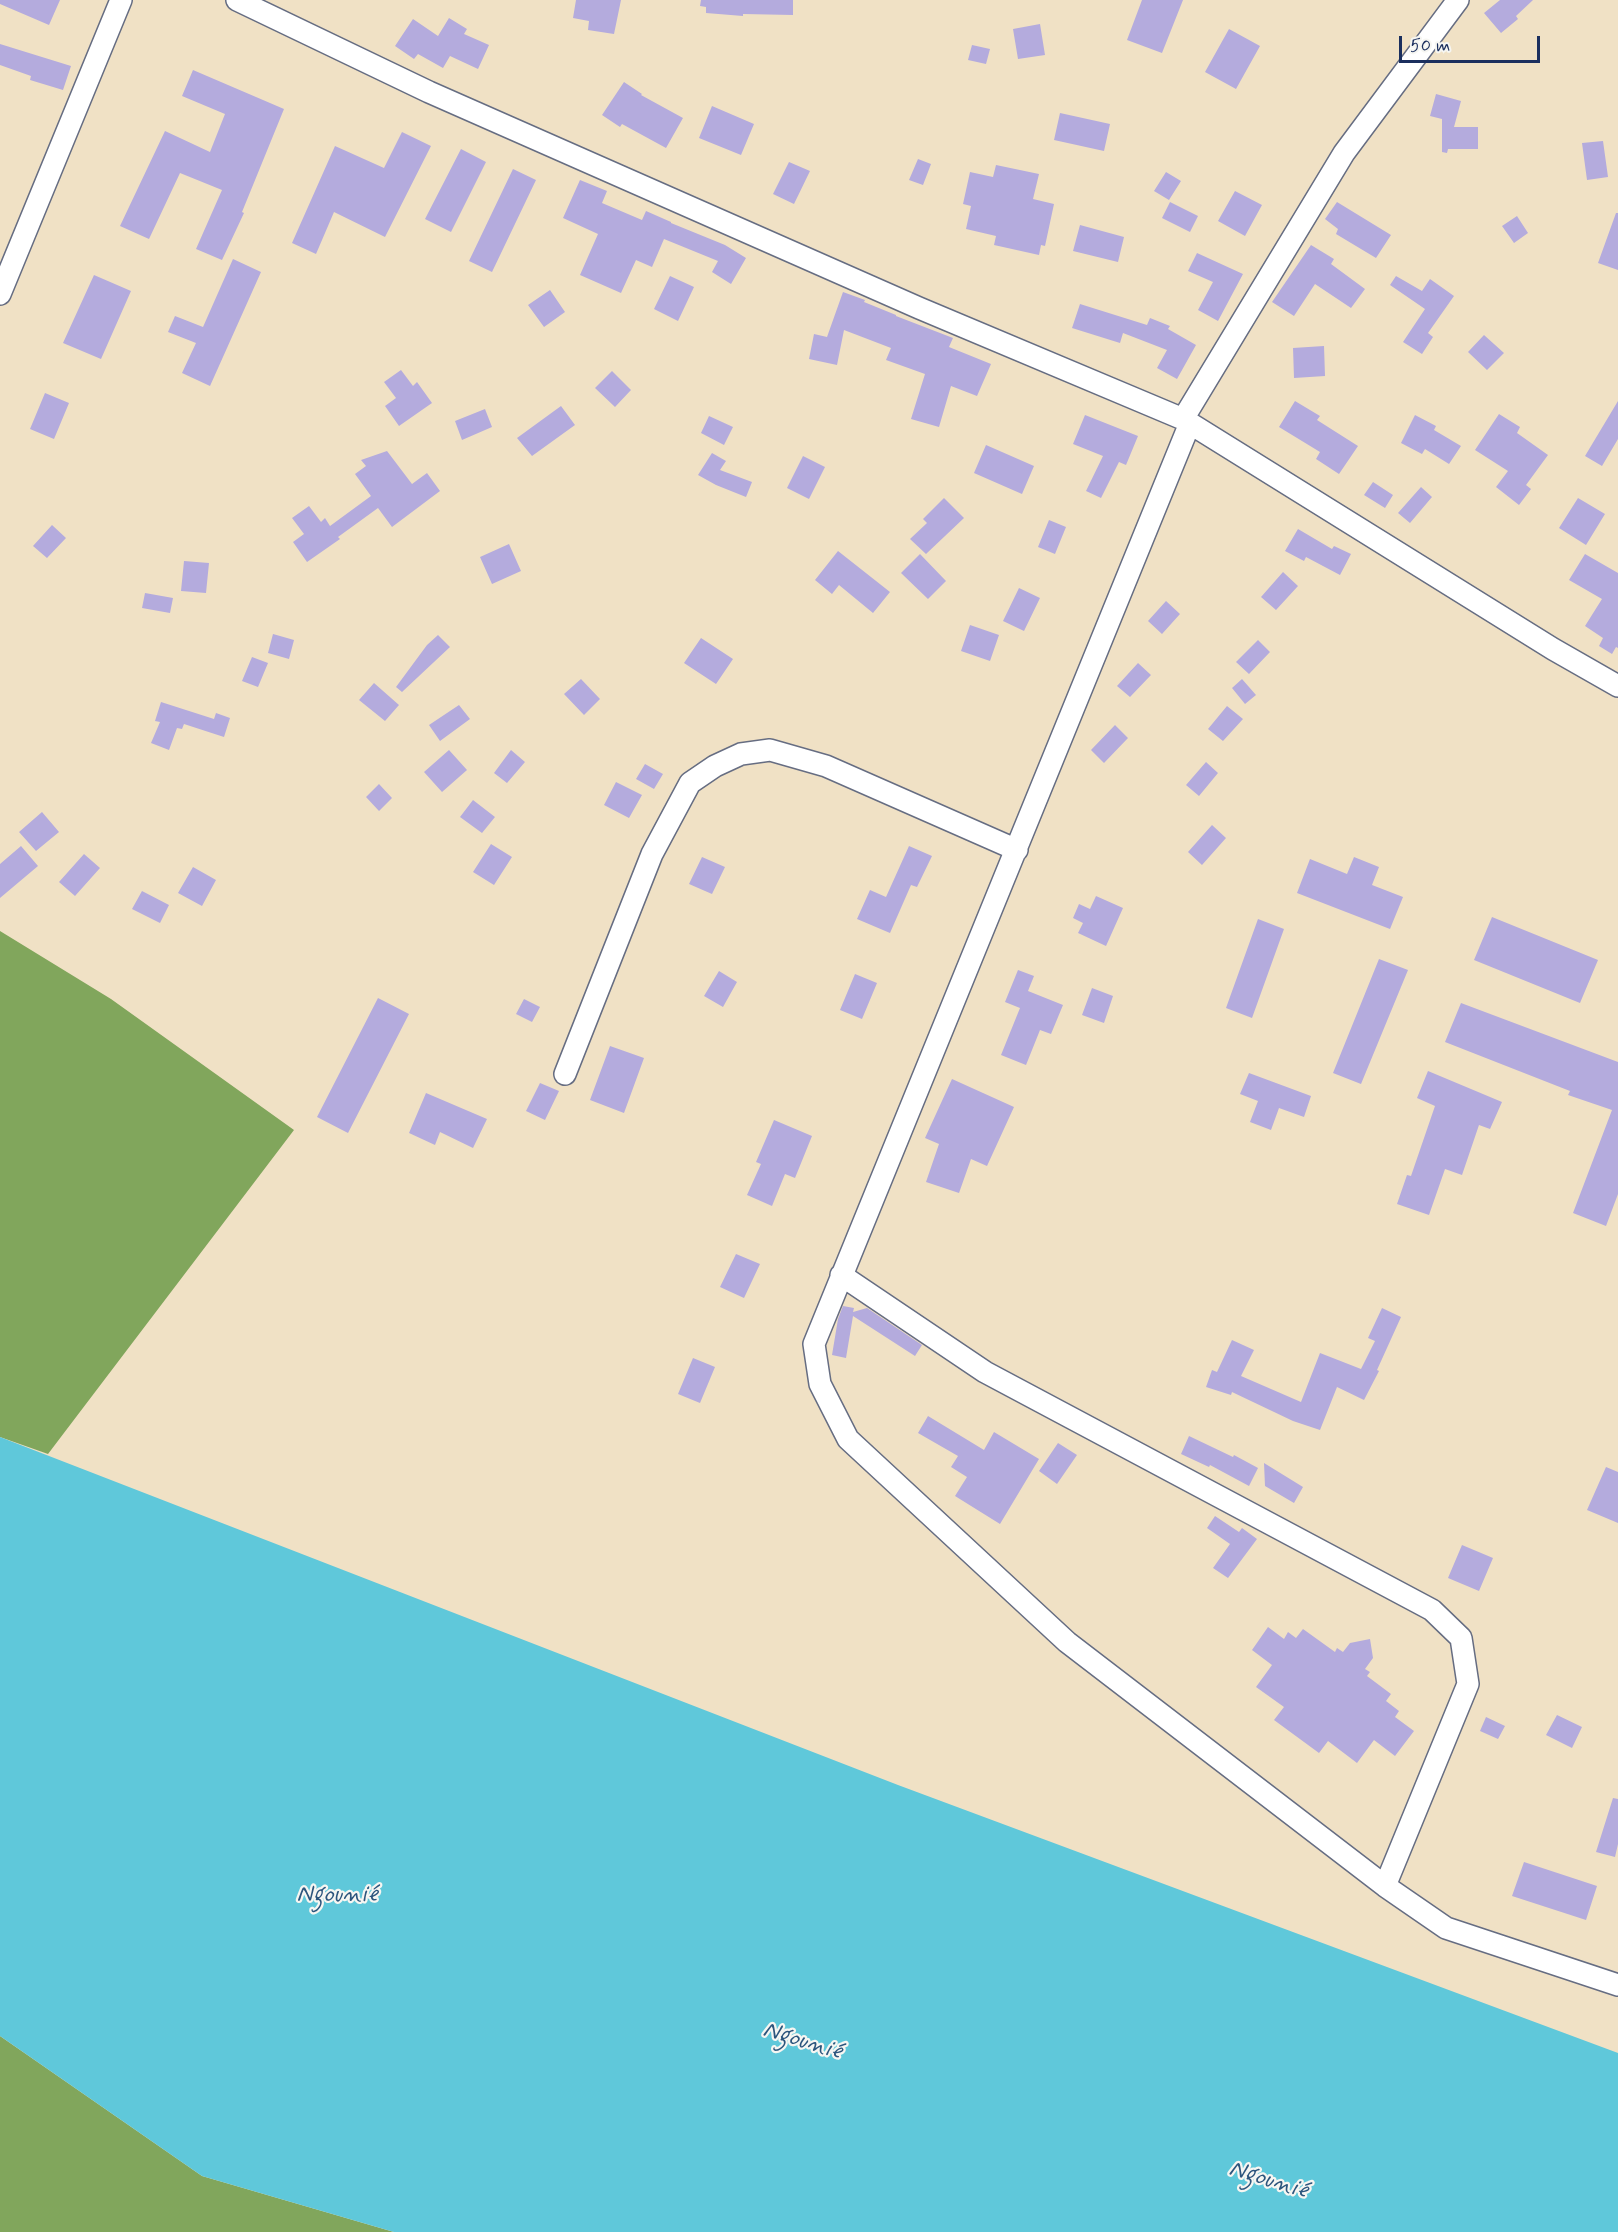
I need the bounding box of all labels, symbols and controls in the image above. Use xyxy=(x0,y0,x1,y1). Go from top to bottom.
scale bar xyxy=(1402,24,1543,62)
text: 50 m xyxy=(1410,34,1450,58)
water label: Ngounié xyxy=(297,1882,377,1910)
water label: Ngounié xyxy=(759,2016,845,2068)
water label: Ngounié xyxy=(1225,2155,1311,2207)

